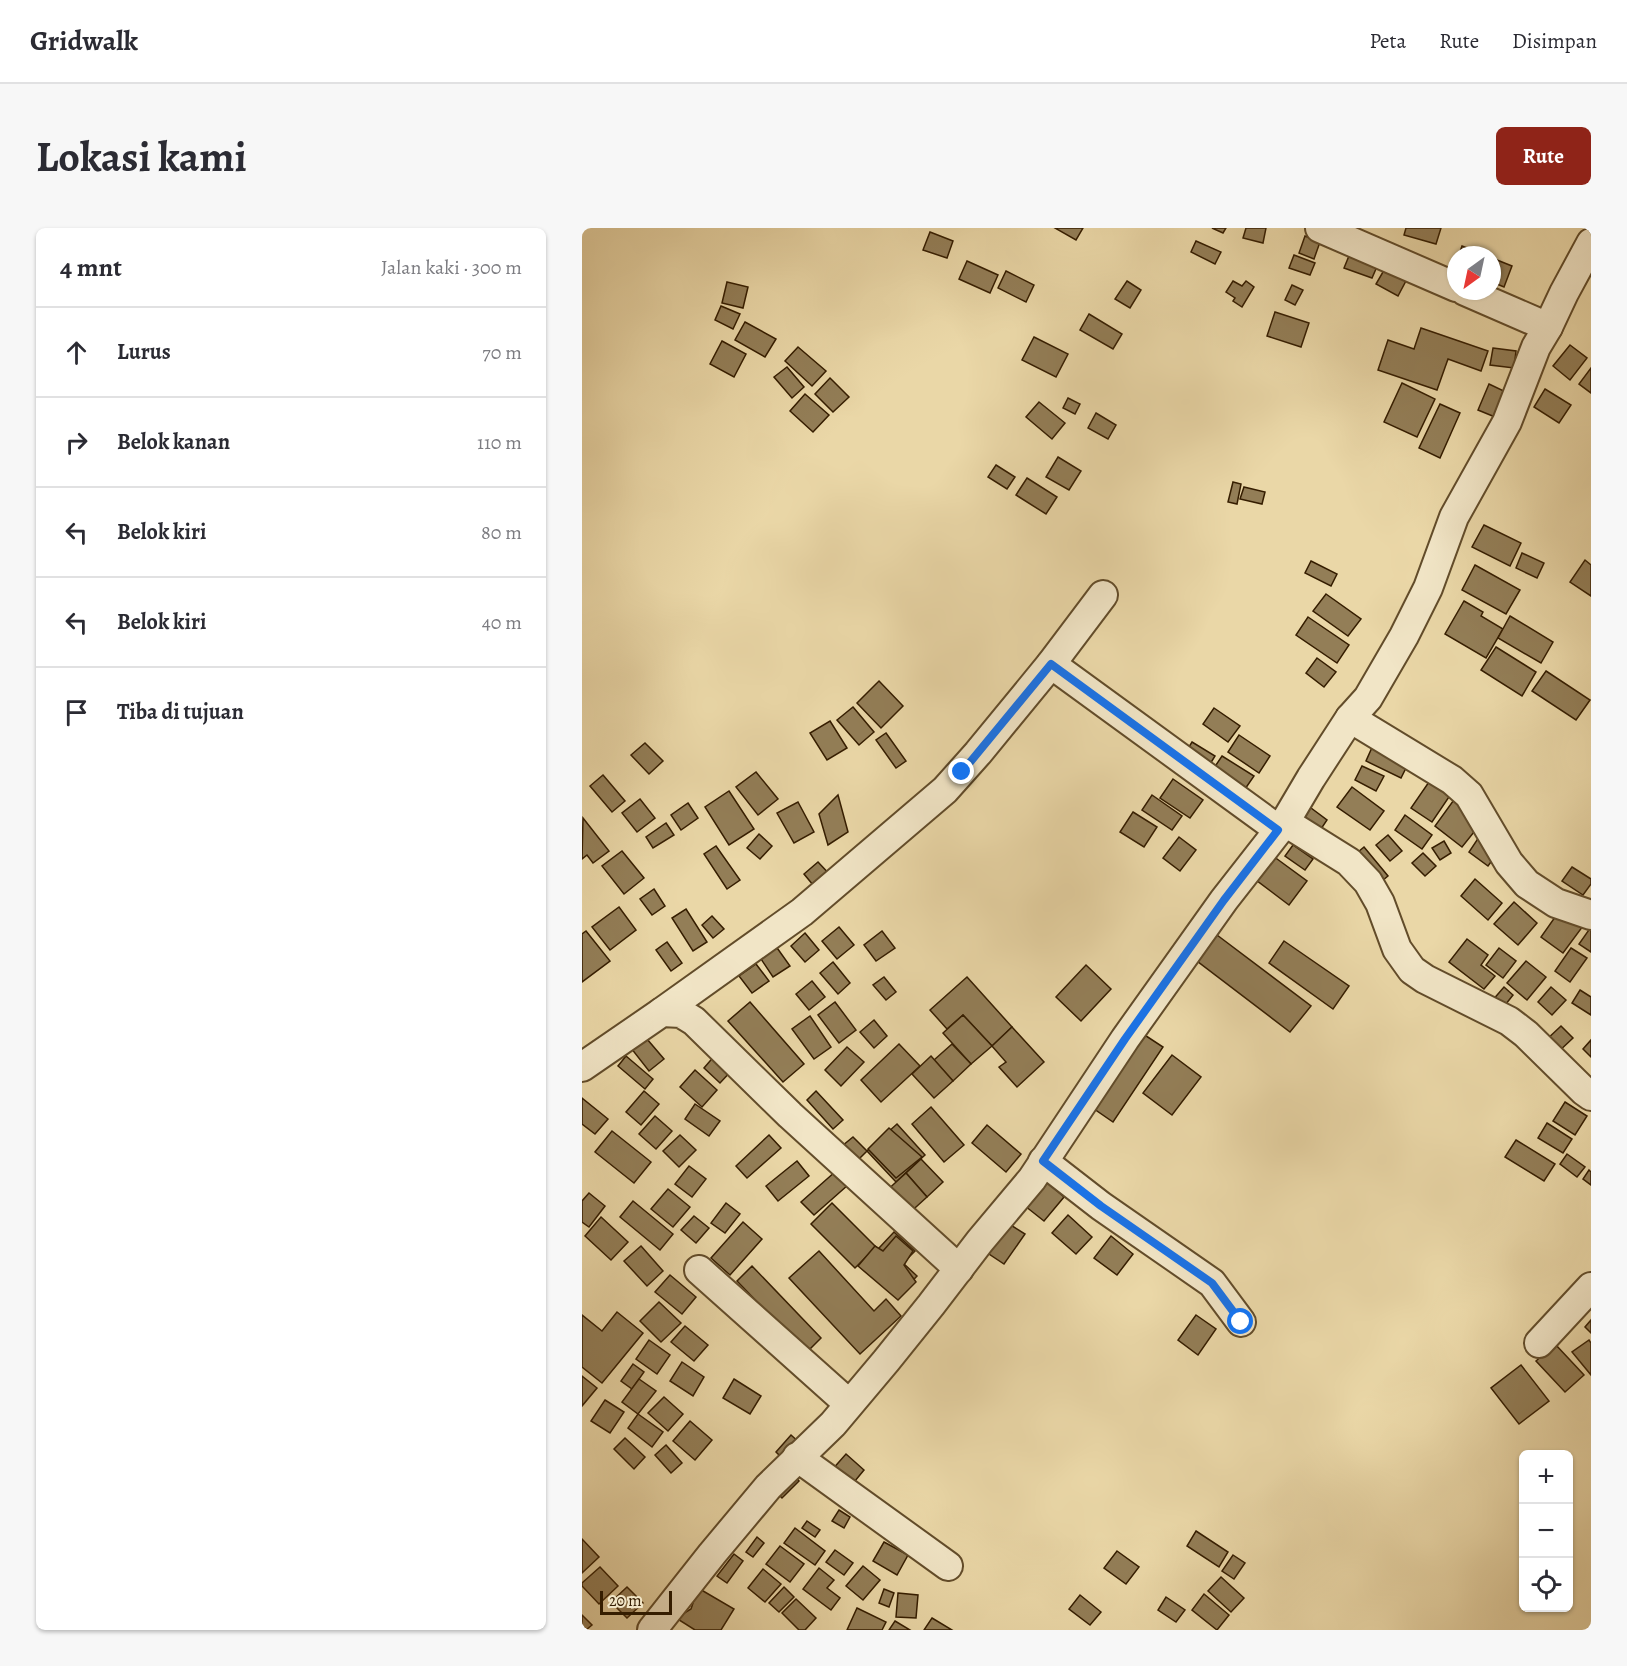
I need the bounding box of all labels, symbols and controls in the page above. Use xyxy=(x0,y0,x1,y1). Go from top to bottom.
text: Gridwalk xyxy=(30,22,138,60)
text: Peta xyxy=(1369,27,1406,55)
text: Rute xyxy=(1439,27,1479,55)
text: Disimpan xyxy=(1512,27,1597,55)
button: Rute xyxy=(1496,127,1591,185)
text: Lokasi kami xyxy=(36,128,247,185)
north arrow xyxy=(1447,246,1501,300)
text: 4 mnt xyxy=(60,250,122,285)
text: Jalan kaki · 300 m xyxy=(381,254,522,281)
icon: ahead xyxy=(60,336,93,369)
text: Lurus xyxy=(117,337,171,367)
text: 70 m xyxy=(482,339,522,366)
icon: right xyxy=(60,426,93,459)
text: Belok kanan xyxy=(117,427,230,457)
text: 110 m xyxy=(477,429,522,456)
icon: left xyxy=(60,516,93,549)
text: Belok kiri xyxy=(117,517,206,547)
text: 80 m xyxy=(481,519,522,546)
icon: left xyxy=(60,606,93,639)
text: Belok kiri xyxy=(117,607,206,637)
text: 40 m xyxy=(482,609,522,636)
icon: arrive xyxy=(60,696,93,729)
text: Tiba di tujuan xyxy=(117,697,244,727)
route end xyxy=(948,758,974,784)
route start xyxy=(1227,1308,1253,1334)
map controls xyxy=(1519,1450,1573,1612)
button: + xyxy=(1519,1450,1573,1504)
button: − xyxy=(1519,1504,1573,1558)
button: locate xyxy=(1519,1558,1573,1612)
scale bar xyxy=(600,1588,672,1616)
text: 20 m xyxy=(609,1590,642,1612)

